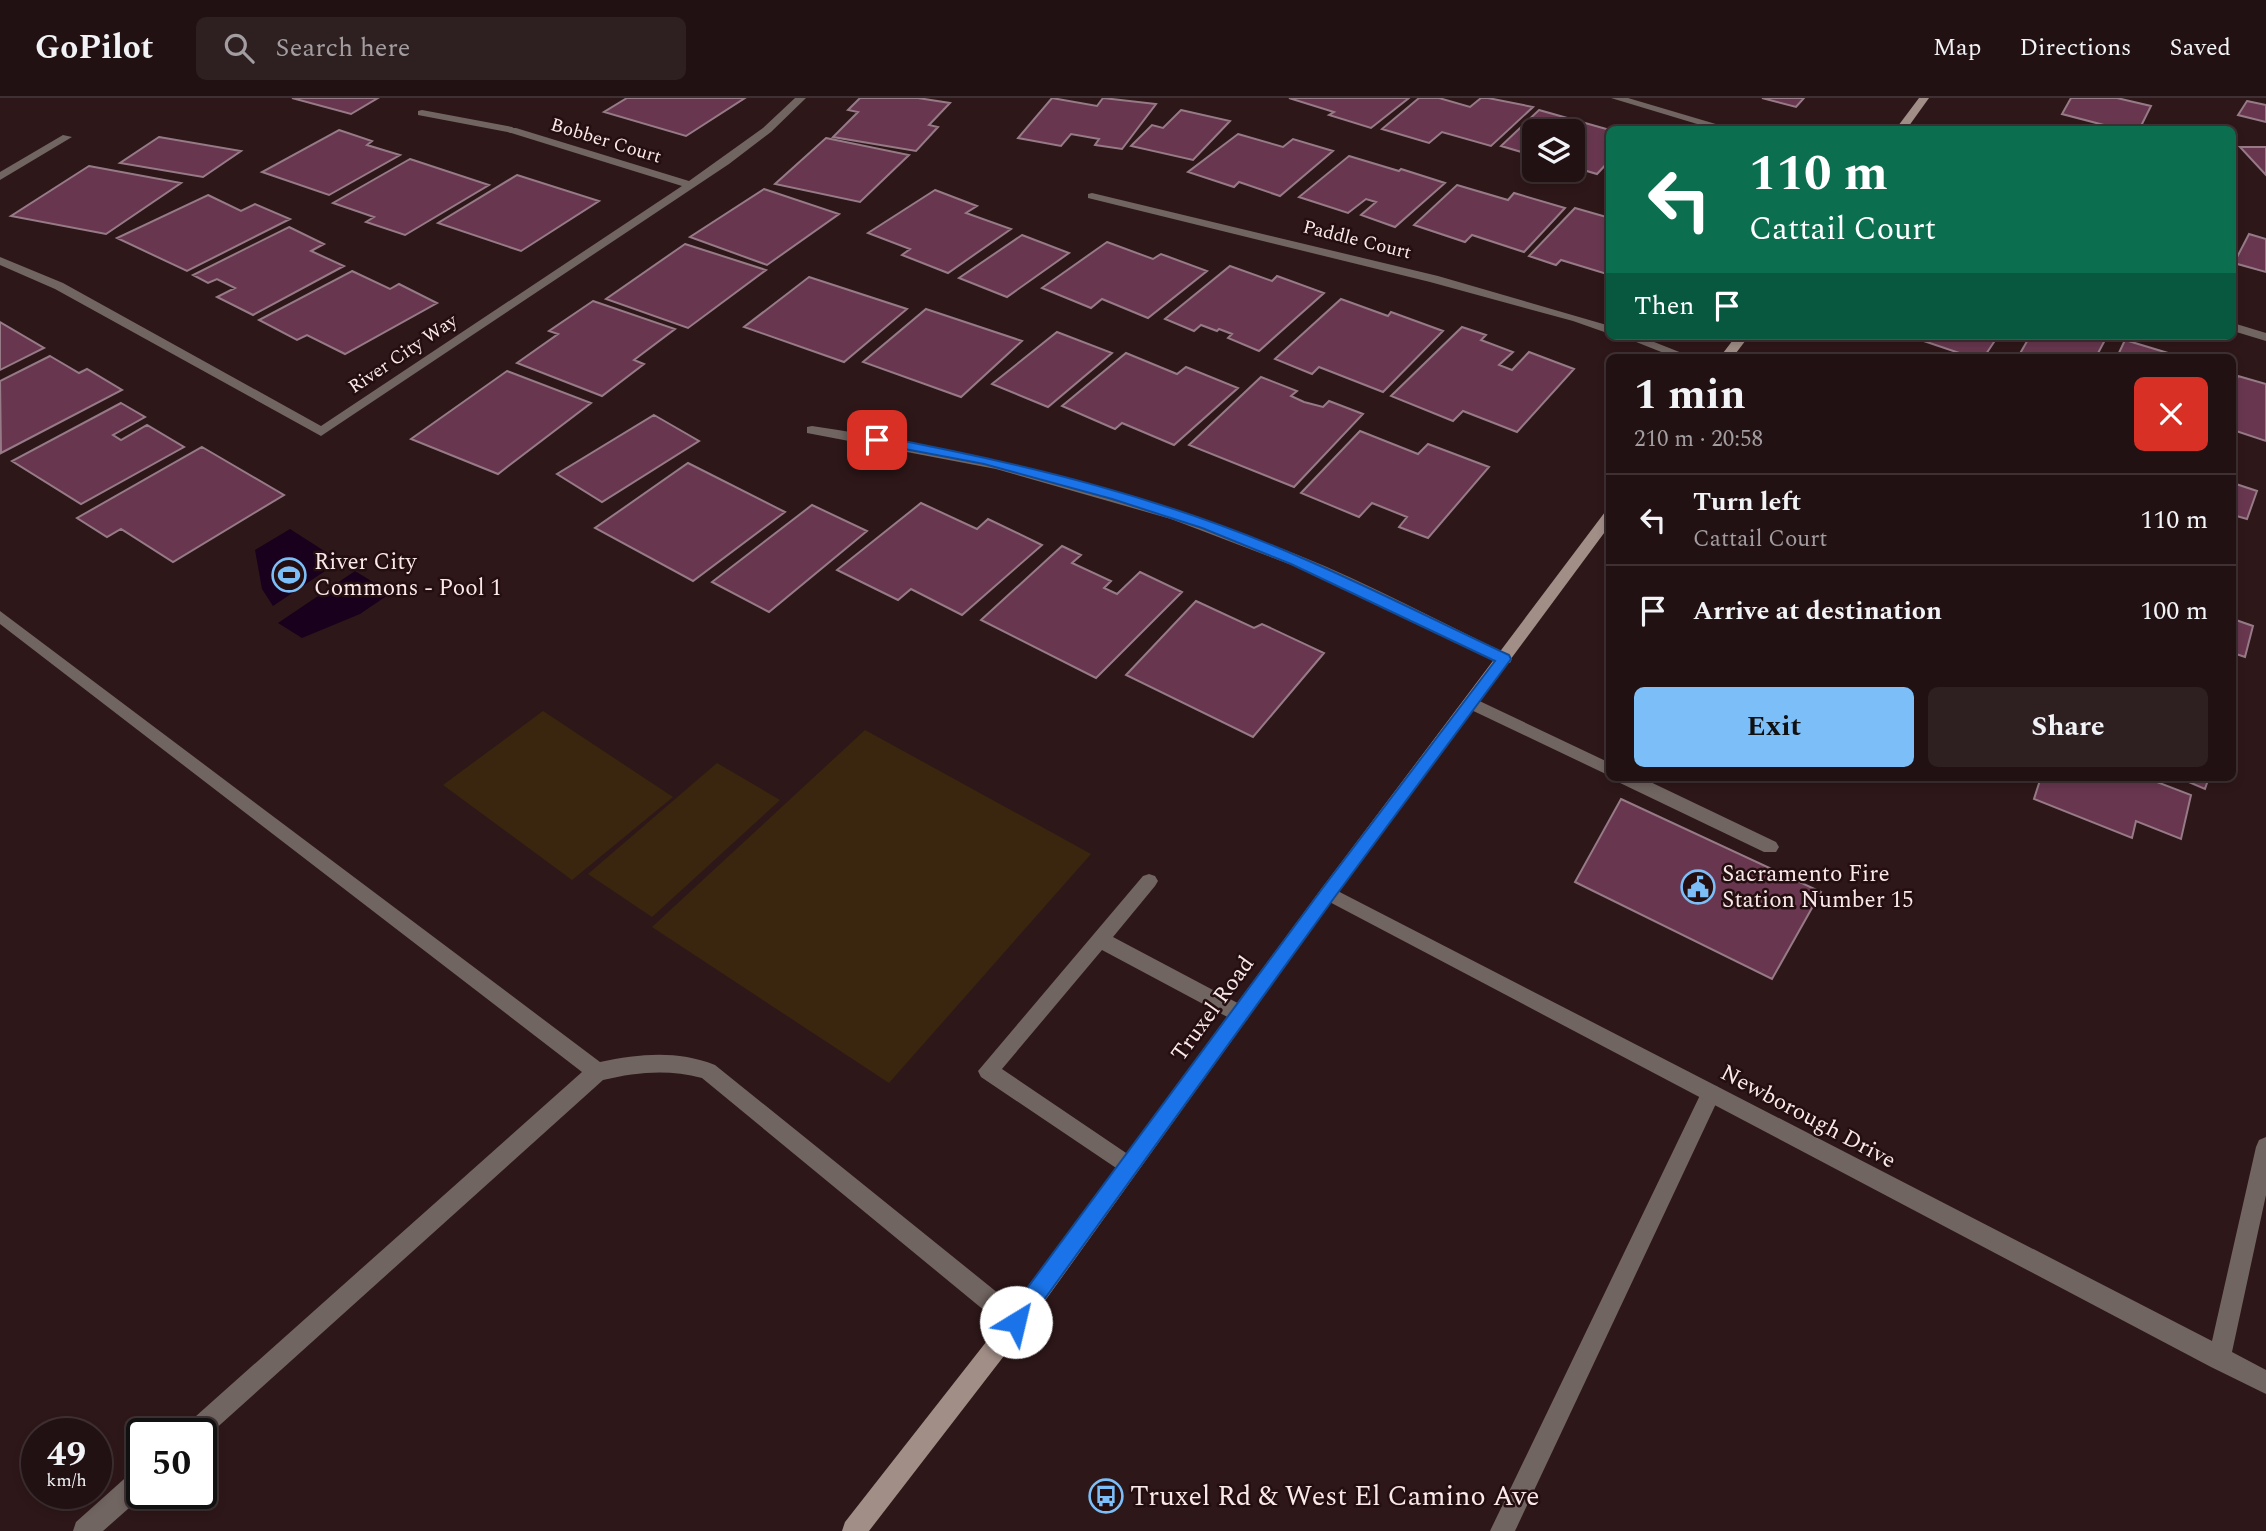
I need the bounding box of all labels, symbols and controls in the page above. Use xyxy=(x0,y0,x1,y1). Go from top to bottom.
search box xyxy=(196,17,686,80)
text: GoPilot xyxy=(35,23,154,73)
text: Search here xyxy=(276,28,410,68)
icon: search xyxy=(220,29,258,67)
text: Map xyxy=(1933,30,1981,66)
text: Directions xyxy=(2019,30,2131,66)
text: Saved xyxy=(2169,30,2231,66)
street label: Bobber Court xyxy=(547,110,665,172)
map controls xyxy=(1522,119,1585,182)
button: layers xyxy=(1522,119,1585,182)
text: 110 m xyxy=(1749,137,1888,212)
icon: left xyxy=(1634,154,1725,245)
text: Cattail Court xyxy=(1749,205,1936,254)
street label: Paddle Court xyxy=(1300,213,1415,268)
text: Then xyxy=(1634,286,1694,326)
icon: arrive xyxy=(1708,287,1746,325)
street label: River City Way xyxy=(343,306,464,401)
text: 1 min xyxy=(1634,364,1746,427)
button: close xyxy=(2134,377,2208,451)
pin xyxy=(847,410,907,470)
icon: arrive xyxy=(858,421,896,459)
text: 210 m · 20:58 xyxy=(1634,422,1763,457)
text: Turn left xyxy=(1693,482,1801,522)
text: 110 m xyxy=(2140,500,2208,540)
icon: left xyxy=(1634,501,1672,539)
text: Cattail Court xyxy=(1693,522,1827,557)
place label: River City Commons - Pool 1 xyxy=(314,545,502,606)
sports icon: River City Commons - Pool 1 xyxy=(270,556,308,594)
text: Arrive at destination xyxy=(1693,591,1942,631)
text: 100 m xyxy=(2140,591,2208,631)
icon: arrive xyxy=(1634,592,1672,630)
button: Exit xyxy=(1634,687,1914,767)
button: Share xyxy=(1928,687,2208,767)
place label: Sacramento Fire Station Number 15 xyxy=(1722,857,1914,918)
public building icon: Sacramento Fire Station Number 15 xyxy=(1679,868,1717,906)
street label: Truxel Road xyxy=(1163,949,1264,1069)
street label: Newborough Drive xyxy=(1714,1056,1902,1178)
position arrow xyxy=(979,1285,1053,1359)
speed limit sign: 50 xyxy=(126,1418,217,1509)
text: 49 xyxy=(47,1428,86,1481)
text: km/h xyxy=(46,1467,87,1494)
place label: Truxel Rd & West El Camino Ave xyxy=(1130,1475,1540,1518)
bus stop icon: Truxel Rd & West El Camino Ave xyxy=(1087,1477,1125,1515)

